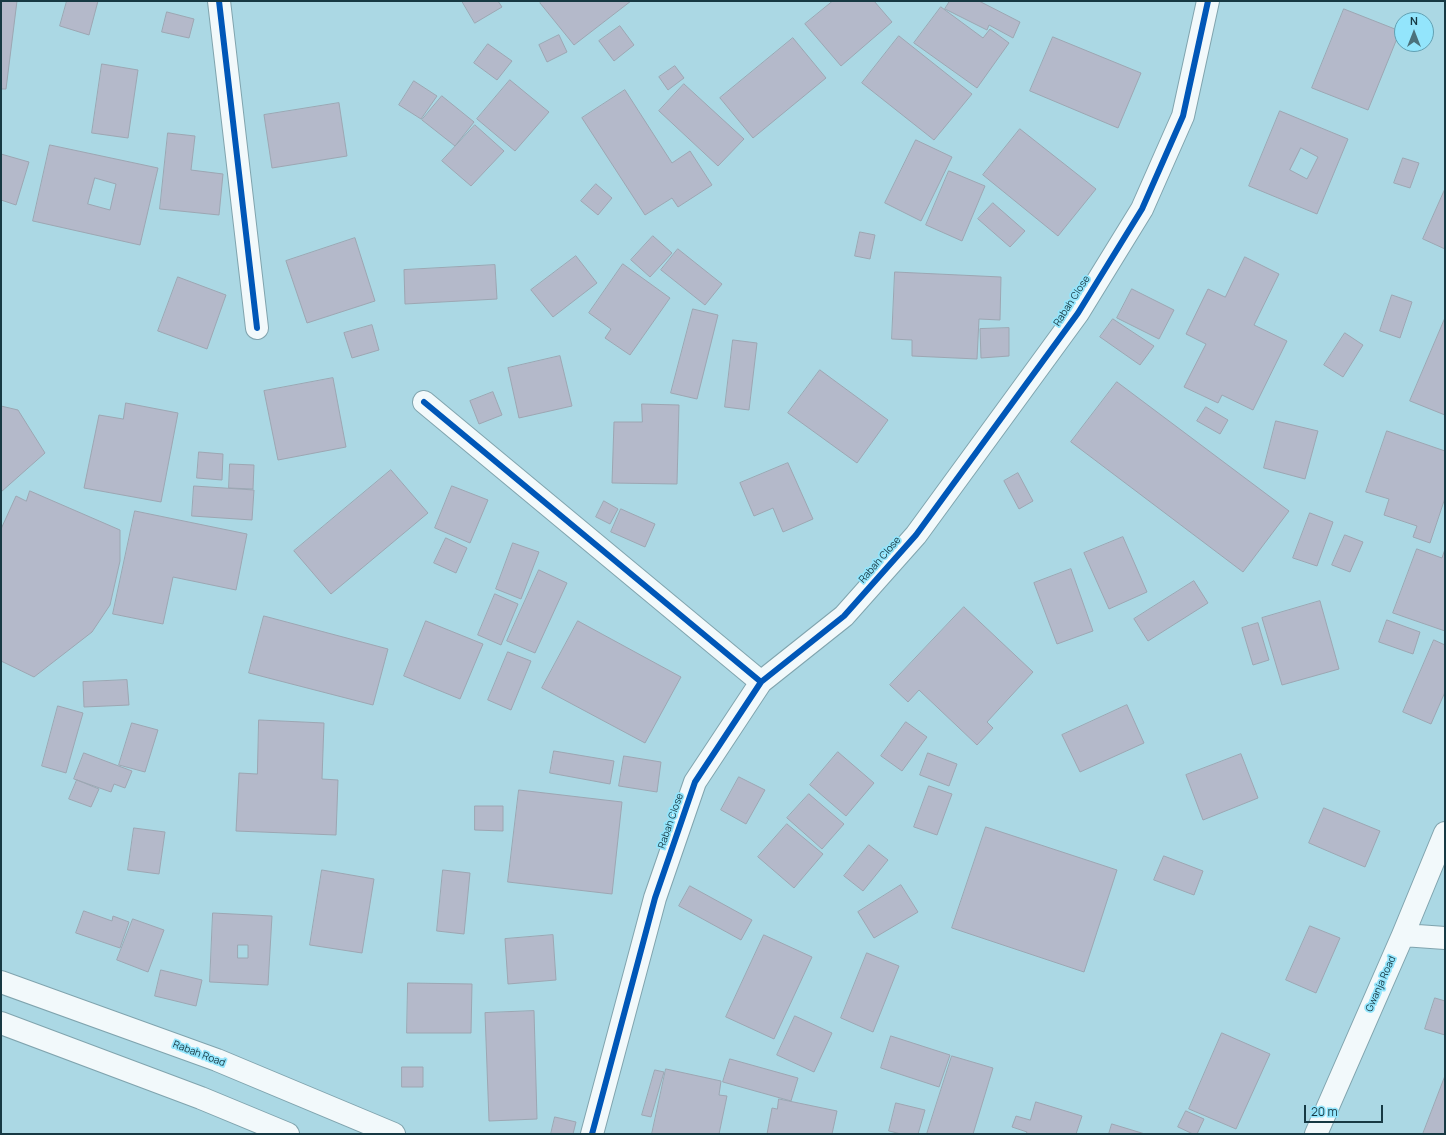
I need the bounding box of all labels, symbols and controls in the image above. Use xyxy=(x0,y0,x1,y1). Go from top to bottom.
north arrow xyxy=(1394,12,1434,52)
text: N xyxy=(1410,13,1418,28)
street label: Rabah Close xyxy=(1051,274,1093,328)
street label: Rabah Close xyxy=(857,534,903,586)
street label: Rabah Close xyxy=(656,792,686,850)
street label: Gwanja Road xyxy=(1363,954,1399,1014)
street label: Rabah Road xyxy=(171,1039,227,1069)
scale bar xyxy=(1306,1097,1385,1123)
text: 20 m xyxy=(1311,1103,1338,1120)

